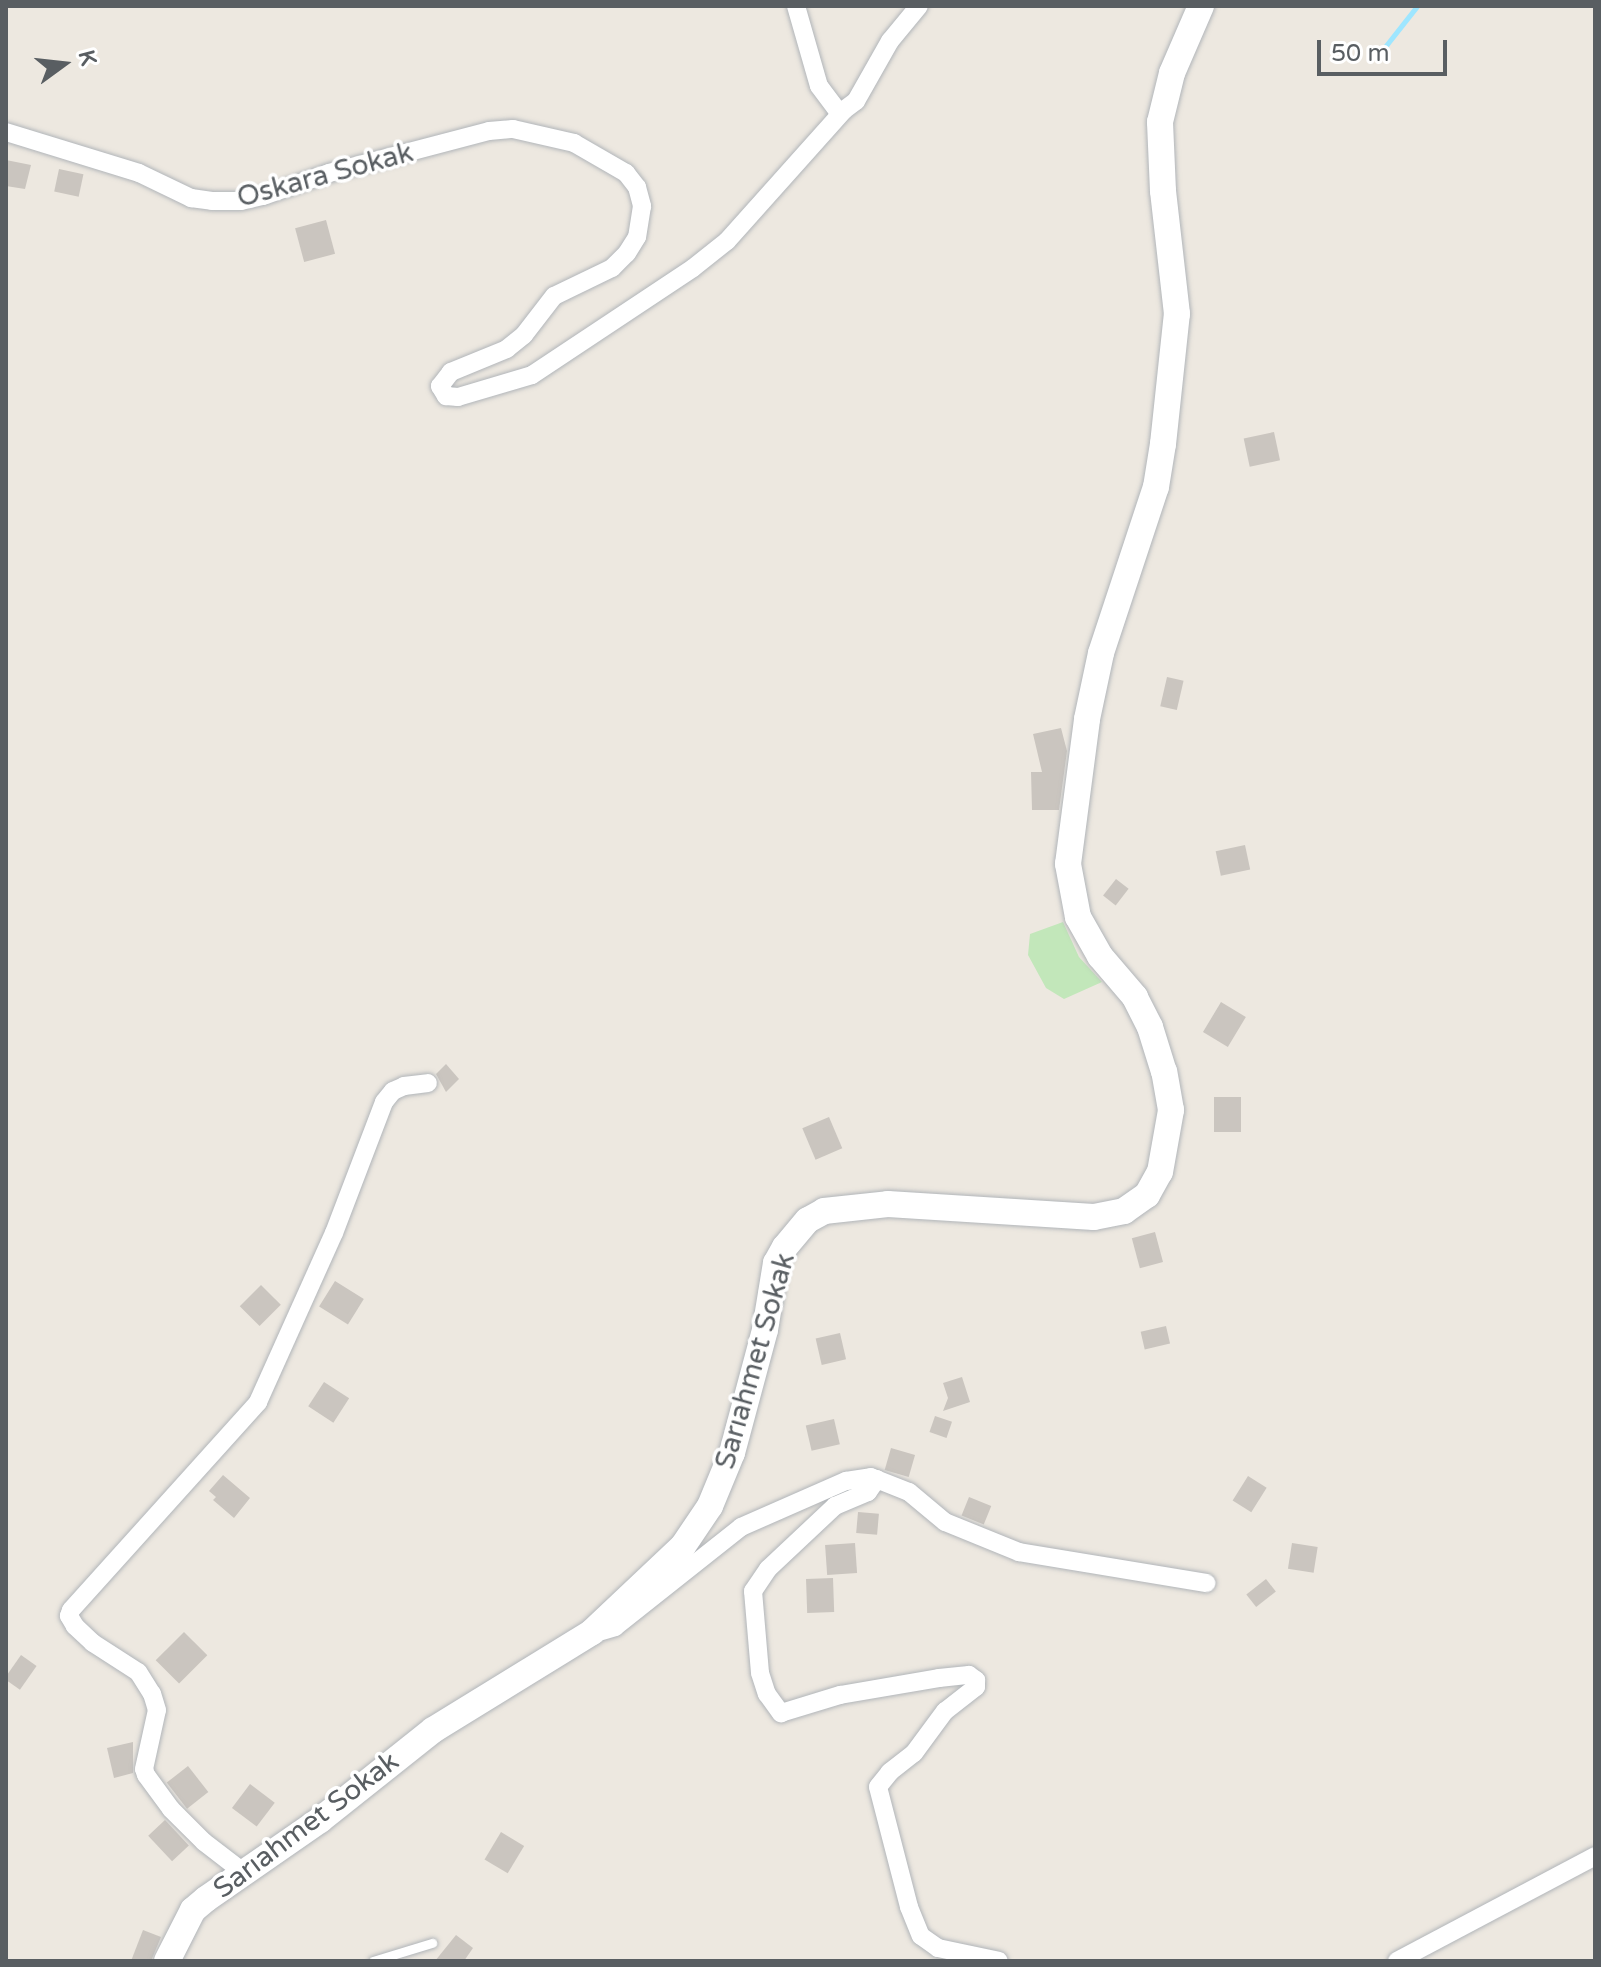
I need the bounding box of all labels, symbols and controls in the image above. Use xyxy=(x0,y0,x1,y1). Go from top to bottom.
north arrow xyxy=(24,24,104,104)
scale bar xyxy=(1321,24,1451,74)
text: 50 m xyxy=(1331,39,1389,68)
text: K xyxy=(73,47,102,68)
street label: Oskara Sokak xyxy=(233,135,417,215)
street label: Sarıahmet Sokak xyxy=(708,1249,802,1473)
street label: Sarıahmet Sokak xyxy=(207,1744,405,1906)

